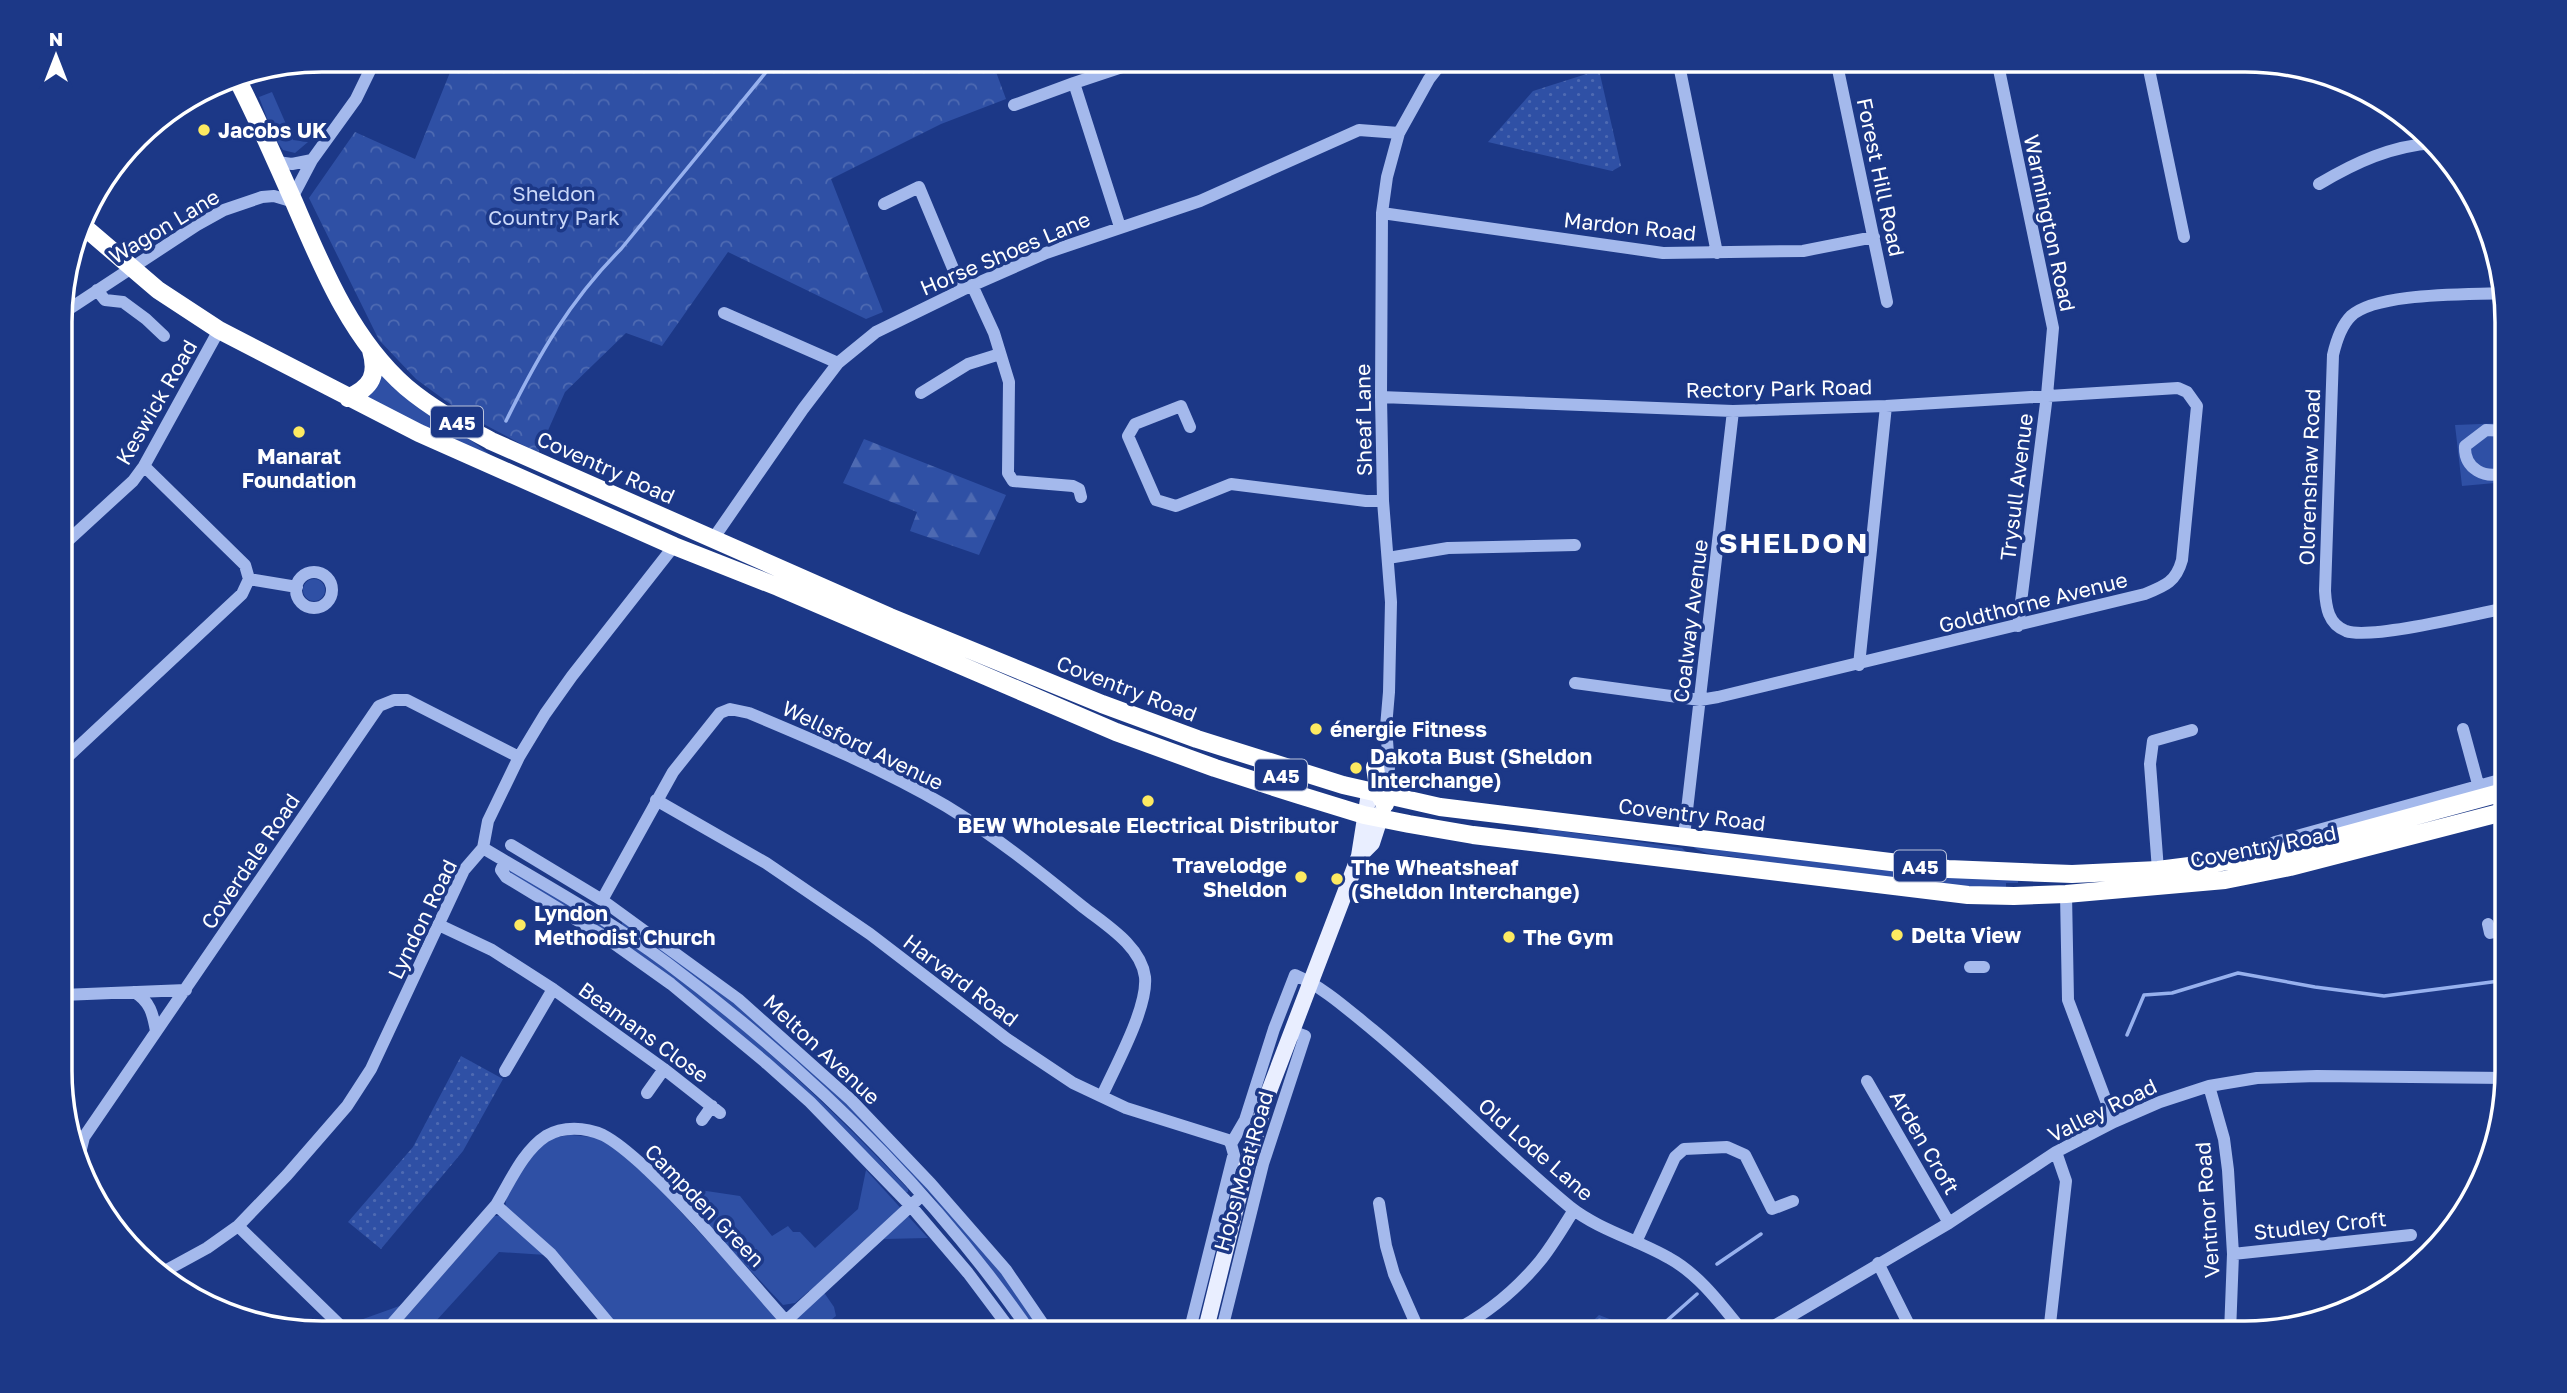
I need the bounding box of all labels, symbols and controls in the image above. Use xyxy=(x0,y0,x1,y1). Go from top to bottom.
north arrow xyxy=(21,21,91,91)
text: N xyxy=(49,27,63,50)
street label: Forest Hill Road xyxy=(1851,95,1911,259)
place label: Jacobs UK xyxy=(218,117,327,143)
marker: Jacobs UK xyxy=(196,122,212,138)
street label: Warmington Road xyxy=(2019,132,2081,314)
park label: Sheldon Country Park xyxy=(488,180,620,230)
street label: Wagon Lane xyxy=(104,183,224,269)
street label: Horse Shoes Lane xyxy=(916,205,1094,301)
street label: Mardon Road xyxy=(1562,206,1698,246)
street label: Keswick Road xyxy=(110,335,202,469)
street label: Sheaf Lane xyxy=(1349,364,1377,476)
street label: Rectory Park Road xyxy=(1685,373,1873,403)
street label: Olorenshaw Road xyxy=(2293,388,2325,566)
road number: A45 xyxy=(431,406,483,438)
street label: Trysull Avenue xyxy=(1994,412,2038,562)
marker: Manarat Foundation xyxy=(291,424,307,440)
street label: Coventry Road xyxy=(533,425,679,509)
place label: Manarat Foundation xyxy=(242,443,356,493)
district label: SHELDON xyxy=(1719,526,1869,559)
street label: Coalway Avenue xyxy=(1667,538,1713,704)
street label: Goldthorne Avenue xyxy=(1936,566,2130,638)
street label: Coventry Road xyxy=(1053,649,1201,727)
street label: Wellsford Avenue xyxy=(778,695,948,795)
place label: énergie Fitness xyxy=(1330,716,1487,742)
marker: énergie Fitness xyxy=(1308,721,1324,737)
place label: Dakota Bust (Sheldon Interchange) xyxy=(1370,743,1592,793)
road number: A45 xyxy=(1255,760,1307,790)
marker: Dakota Bust (Sheldon Interchange) xyxy=(1348,760,1364,776)
street label: Coverdale Road xyxy=(195,788,305,934)
street label: Coventry Road xyxy=(1617,792,1767,836)
marker: BEW Wholesale Electrical Distributor xyxy=(1140,793,1156,809)
place label: BEW Wholesale Electrical Distributor xyxy=(957,812,1339,838)
street label: Coventry Road xyxy=(2188,819,2338,873)
road number: A45 xyxy=(1894,850,1946,881)
place label: Travelodge Sheldon xyxy=(1172,852,1287,902)
place label: The Wheatsheaf (Sheldon Interchange) xyxy=(1351,854,1580,904)
street label: Lyndon Road xyxy=(382,855,462,983)
marker: Travelodge Sheldon xyxy=(1293,869,1309,885)
marker: The Wheatsheaf (Sheldon Interchange) xyxy=(1329,871,1345,887)
place label: Lyndon Methodist Church xyxy=(534,900,715,950)
marker: Lyndon Methodist Church xyxy=(512,917,528,933)
place label: Delta View xyxy=(1911,922,2022,948)
place label: The Gym xyxy=(1523,924,1613,950)
marker: Delta View xyxy=(1889,927,1905,943)
street label: Harvard Road xyxy=(898,928,1024,1032)
marker: The Gym xyxy=(1501,929,1517,945)
street label: Beamans Close xyxy=(574,976,714,1088)
street label: Melton Avenue xyxy=(758,988,886,1110)
street label: Valley Road xyxy=(2043,1072,2161,1148)
street label: Arden Croft xyxy=(1885,1085,1965,1199)
street label: Hobs Moat Road xyxy=(1208,1088,1278,1254)
street label: Old Lode Lane xyxy=(1473,1092,1599,1206)
street label: Campden Green xyxy=(640,1138,770,1272)
street label: Ventnor Road xyxy=(2189,1141,2225,1279)
street label: Studley Croft xyxy=(2252,1205,2388,1245)

